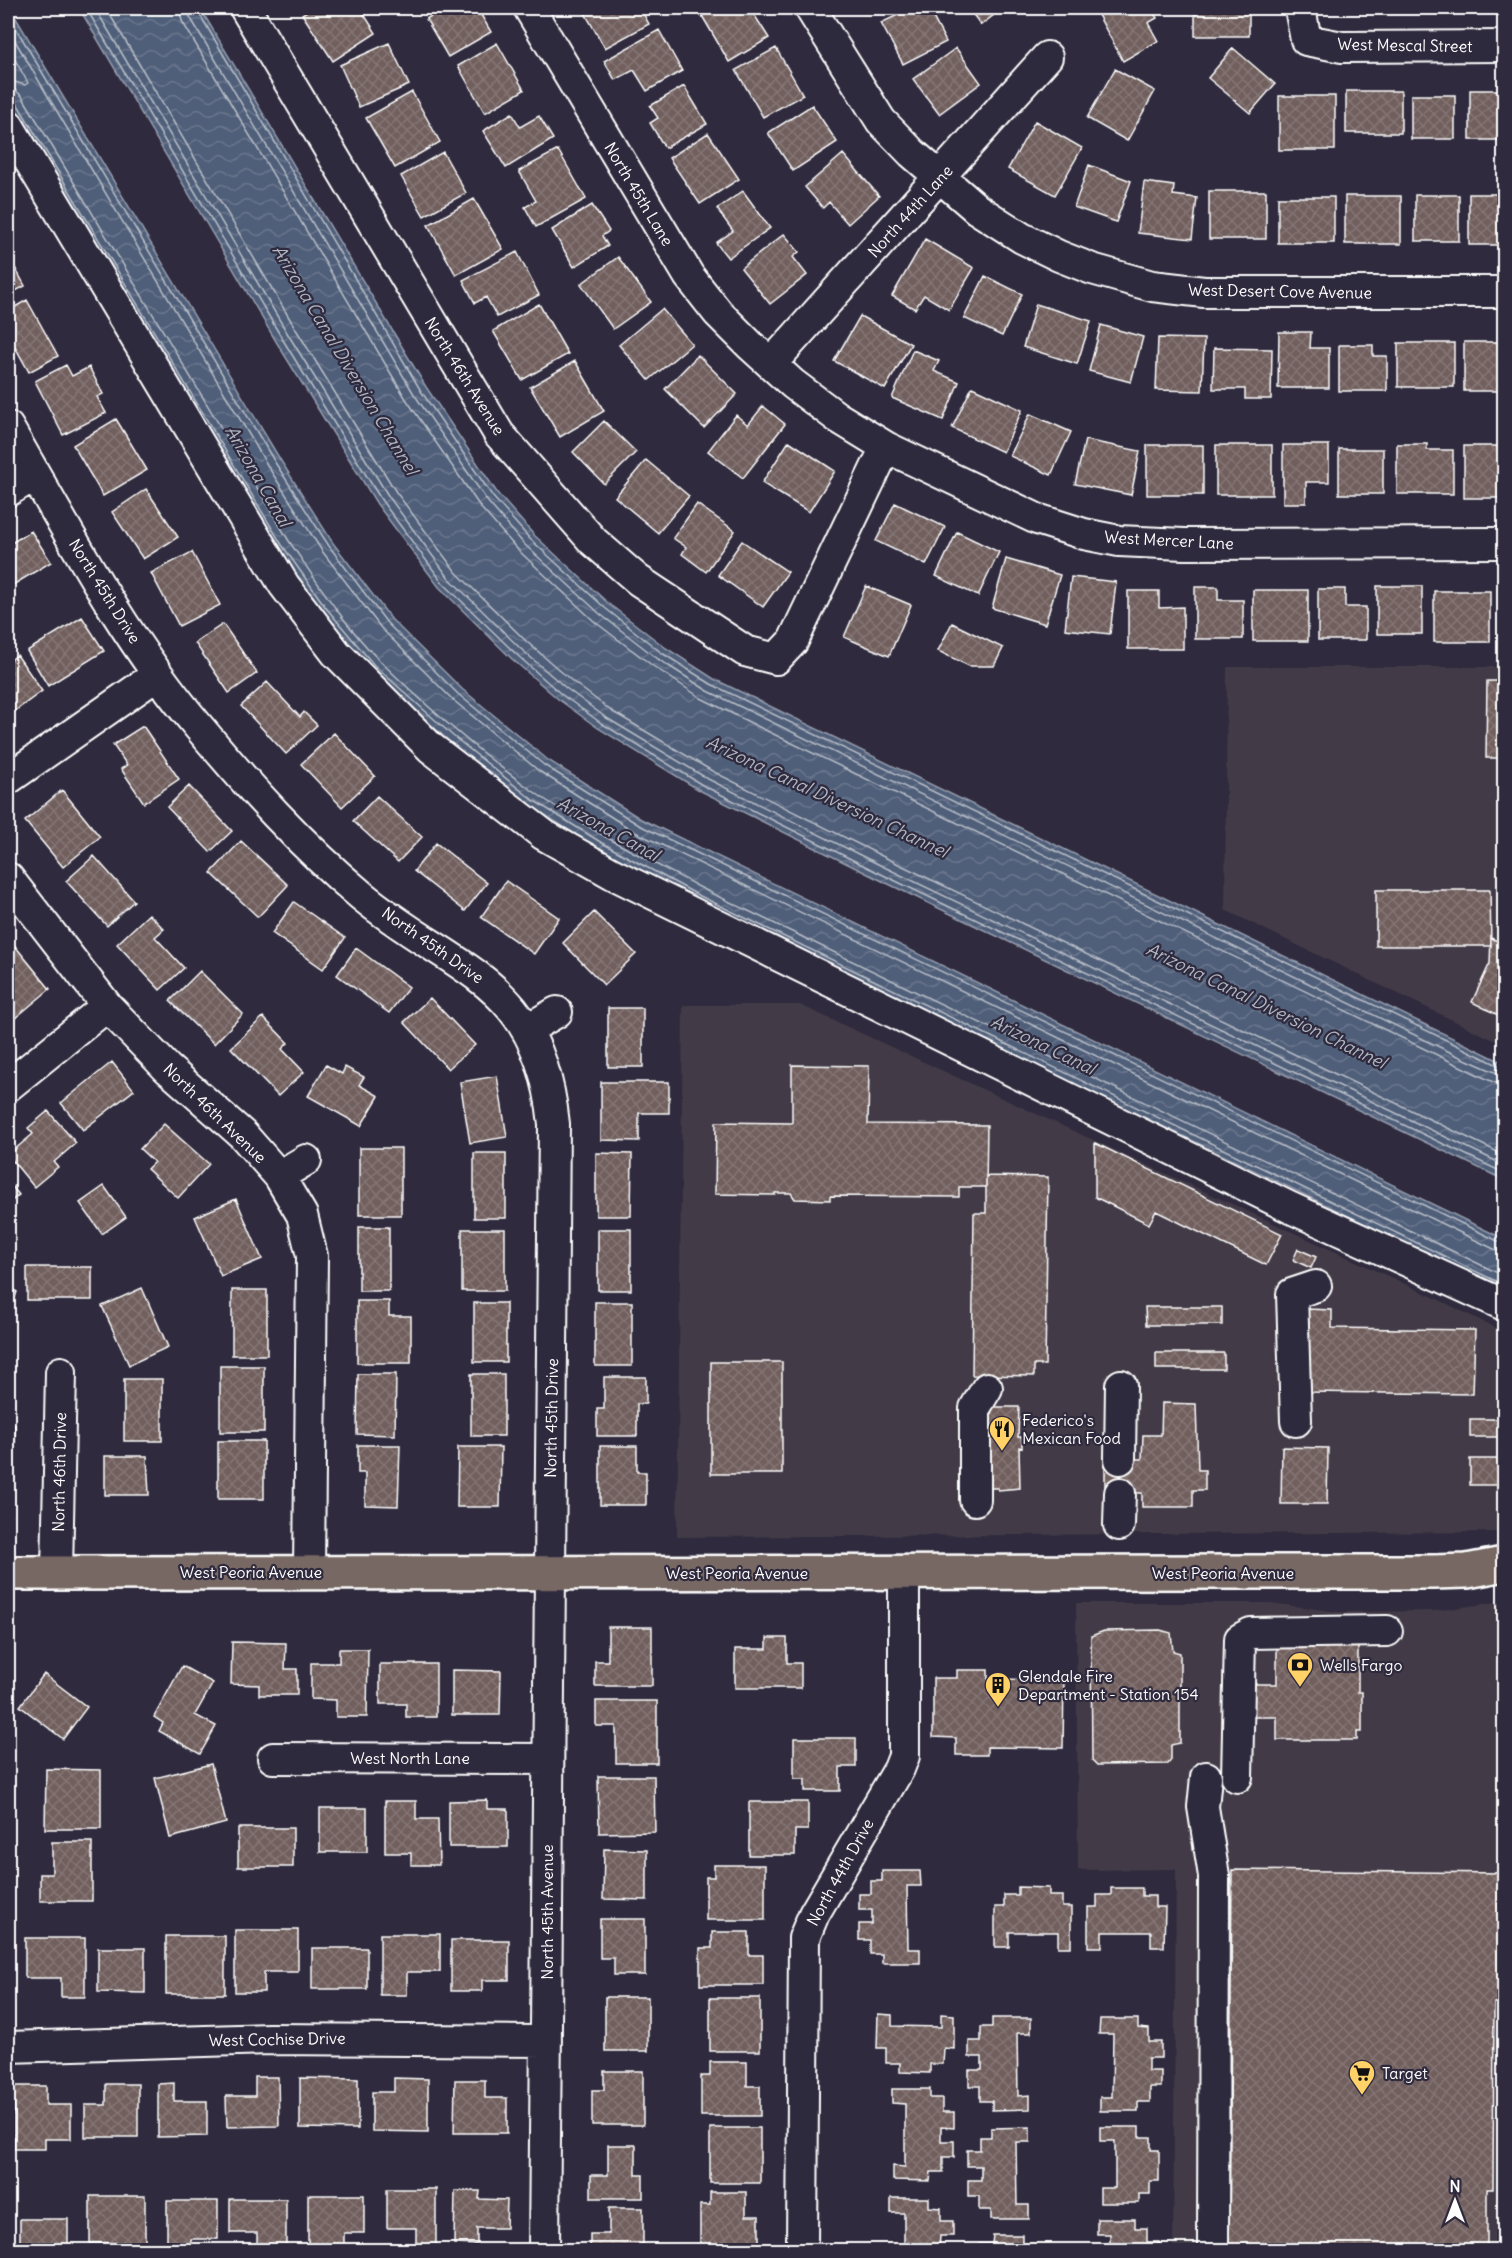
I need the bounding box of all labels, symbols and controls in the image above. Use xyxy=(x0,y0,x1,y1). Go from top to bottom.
street label: West Mescal Street xyxy=(1337,34,1473,56)
street label: North 45th Lane xyxy=(600,139,678,249)
street label: North 44th Lane xyxy=(863,161,957,261)
water label: Arizona Canal Diversion Channel xyxy=(268,241,425,481)
street label: West Desert Cove Avenue xyxy=(1188,279,1372,303)
street label: North 46th Avenue xyxy=(421,313,509,439)
water label: Arizona Canal xyxy=(220,421,298,533)
street label: West Mercer Lane xyxy=(1104,527,1234,553)
street label: North 45th Drive xyxy=(65,535,145,647)
water label: Arizona Canal Diversion Channel xyxy=(703,730,954,864)
water label: Arizona Canal xyxy=(553,791,666,867)
street label: North 45th Drive xyxy=(378,903,488,987)
water label: Arizona Canal Diversion Channel xyxy=(1142,937,1393,1075)
water label: Arizona Canal xyxy=(987,1009,1102,1081)
street label: North 46th Avenue xyxy=(159,1059,271,1167)
street label: North 45th Drive xyxy=(540,1358,562,1478)
place label: Federico's Mexican Food xyxy=(1022,1410,1121,1448)
street label: North 46th Drive xyxy=(48,1412,70,1532)
restaurant icon: Federico's Mexican Food xyxy=(987,1414,1017,1452)
street label: West Peoria Avenue xyxy=(180,1562,322,1582)
street label: West Peoria Avenue xyxy=(666,1563,808,1583)
street label: West Peoria Avenue xyxy=(1152,1563,1294,1583)
bank icon: Wells Fargo xyxy=(1285,1650,1315,1688)
place label: Wells Fargo xyxy=(1320,1655,1403,1675)
place label: Glendale Fire Department - Station 154 xyxy=(1018,1666,1199,1704)
building icon: Glendale Fire Department - Station 154 xyxy=(983,1670,1013,1708)
street label: West North Lane xyxy=(350,1748,470,1768)
street label: North 44th Drive xyxy=(802,1815,878,1929)
street label: North 45th Avenue xyxy=(537,1844,557,1980)
street label: West Cochise Drive xyxy=(208,2028,346,2050)
supermarket icon: Target xyxy=(1347,2058,1377,2096)
place label: Target xyxy=(1382,2063,1428,2083)
north arrow xyxy=(1425,2171,1485,2231)
text: N xyxy=(1449,2176,1461,2196)

